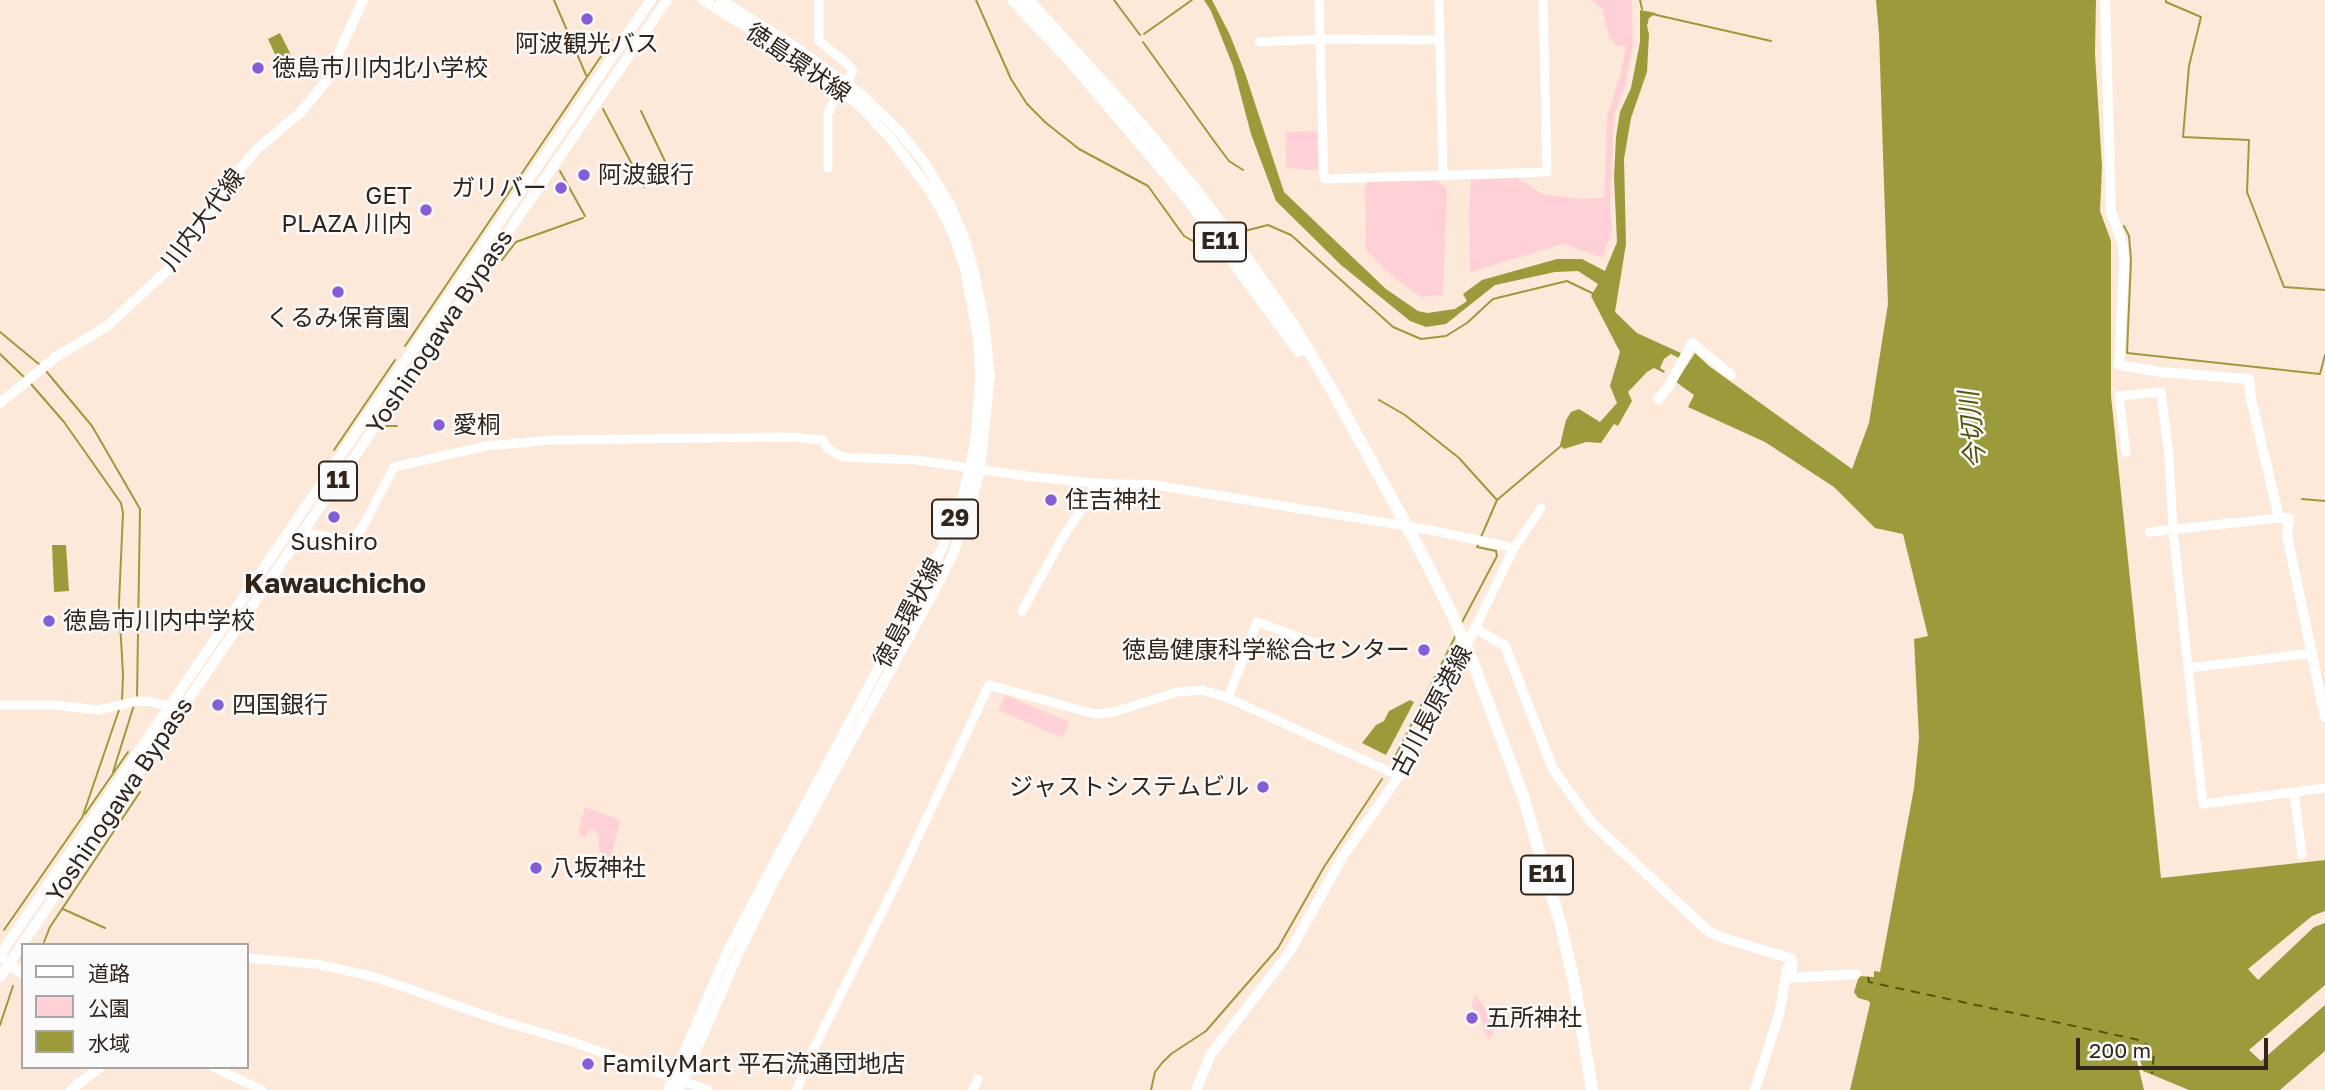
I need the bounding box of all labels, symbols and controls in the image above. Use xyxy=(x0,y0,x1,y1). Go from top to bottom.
marker: 阿波観光バス xyxy=(579,11,595,27)
street label: 徳島環状線 xyxy=(740,18,856,108)
place label: 阿波観光バス xyxy=(515,30,659,58)
place label: 徳島市川内北小学校 xyxy=(272,54,488,82)
marker: 徳島市川内北小学校 xyxy=(250,60,266,76)
place label: 阿波銀行 xyxy=(598,161,694,189)
street label: 川内大代線 xyxy=(155,163,251,277)
marker: 阿波銀行 xyxy=(576,167,592,183)
place label: ガリバー xyxy=(451,174,547,202)
marker: ガリバー xyxy=(553,180,569,196)
place label: GET PLAZA 川内 xyxy=(281,182,412,238)
marker: GET PLAZA 川内 xyxy=(418,202,434,218)
road number: E11 xyxy=(1194,222,1246,262)
street label: Yoshinogawa Bypass xyxy=(361,224,519,440)
marker: くるみ保育園 xyxy=(330,284,346,300)
place label: くるみ保育園 xyxy=(266,304,410,332)
water label: 今切川 xyxy=(1953,390,1993,470)
place label: 愛桐 xyxy=(453,411,501,439)
marker: 愛桐 xyxy=(431,417,447,433)
road number: 11 xyxy=(319,461,357,500)
place label: 住吉神社 xyxy=(1065,486,1161,514)
marker: 住吉神社 xyxy=(1043,492,1059,508)
road number: 29 xyxy=(932,499,978,538)
marker: Sushiro xyxy=(326,509,342,525)
place label: Sushiro xyxy=(290,528,378,556)
street label: 徳島環状線 xyxy=(868,553,950,673)
district label: Kawauchicho xyxy=(244,567,426,601)
place label: 徳島市川内中学校 xyxy=(63,607,255,635)
marker: 徳島市川内中学校 xyxy=(41,613,57,629)
place label: 徳島健康科学総合センター xyxy=(1122,636,1410,664)
street label: 古川長原港線 xyxy=(1385,641,1479,781)
marker: 徳島健康科学総合センター xyxy=(1416,642,1432,658)
place label: 四国銀行 xyxy=(232,691,328,719)
street label: Yoshinogawa Bypass xyxy=(41,692,199,908)
marker: 四国銀行 xyxy=(210,697,226,713)
place label: ジャストシステムビル xyxy=(1009,773,1249,801)
marker: ジャストシステムビル xyxy=(1255,779,1271,795)
place label: 八坂神社 xyxy=(550,854,646,882)
road number: E11 xyxy=(1521,856,1573,894)
marker: 八坂神社 xyxy=(528,860,544,876)
legend xyxy=(21,943,248,1069)
text: 道路 xyxy=(88,960,130,986)
text: 公園 xyxy=(88,995,130,1021)
place label: 五所神社 xyxy=(1486,1004,1582,1032)
marker: 五所神社 xyxy=(1464,1010,1480,1026)
scale bar xyxy=(2080,1024,2272,1068)
text: 水域 xyxy=(88,1030,130,1056)
text: 200 m xyxy=(2089,1037,2151,1063)
place label: FamilyMart 平石流通団地店 xyxy=(602,1050,905,1078)
marker: FamilyMart 平石流通団地店 xyxy=(580,1056,596,1072)

